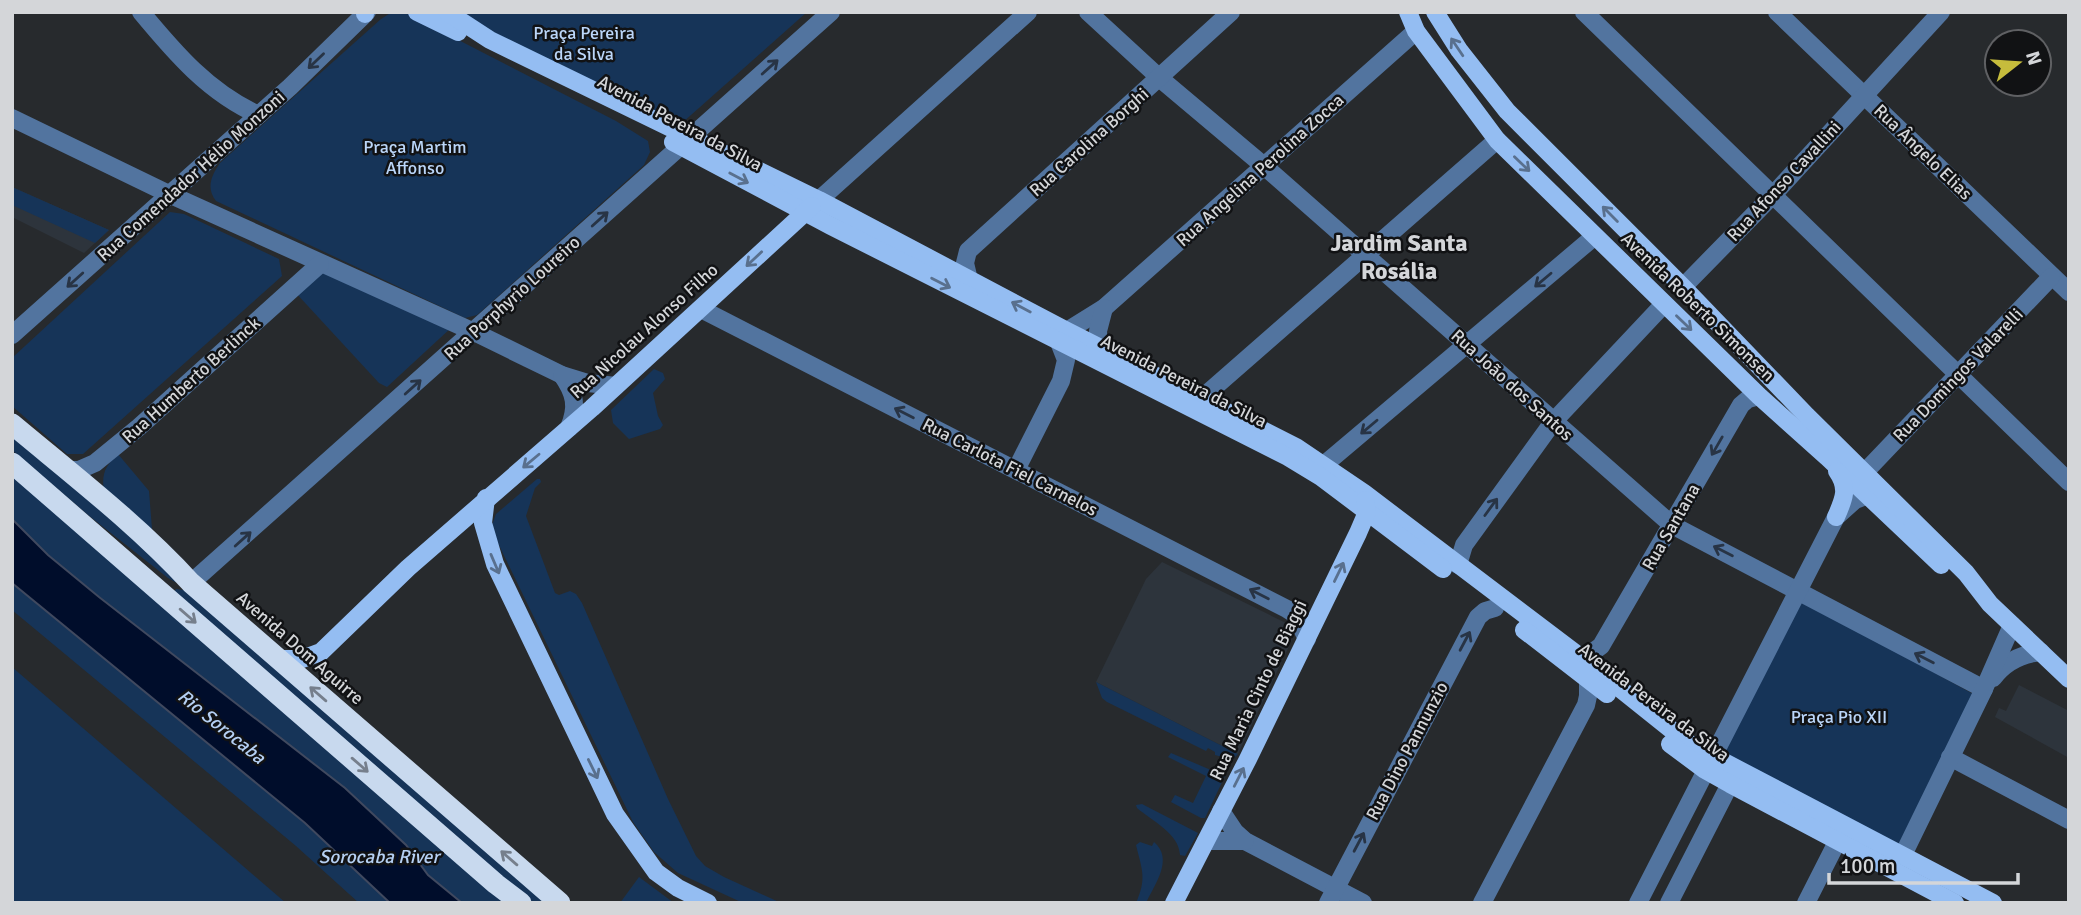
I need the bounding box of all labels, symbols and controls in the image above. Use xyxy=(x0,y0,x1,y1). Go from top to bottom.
park label: Praça Pereira da Silva xyxy=(533,22,635,65)
north arrow xyxy=(1983,28,2053,98)
one-way arrow xyxy=(1450,38,1464,57)
text: N xyxy=(2020,48,2047,68)
one-way arrow xyxy=(308,53,325,70)
one-way arrow xyxy=(761,59,779,75)
street label: Avenida Pereira da Silva xyxy=(594,70,766,176)
street label: Rua Carolina Borghi xyxy=(1025,83,1153,201)
street label: Rua Comendador Hélio Monzoni xyxy=(93,86,289,266)
street label: Rua Angelina Perolina Zocca xyxy=(1172,89,1348,251)
street label: Rua Ângelo Elias xyxy=(1869,99,1977,205)
street label: Rua Afonso Cavallini xyxy=(1722,116,1846,246)
park label: Praça Martim Affonso xyxy=(363,136,467,179)
one-way arrow xyxy=(1513,156,1530,173)
one-way arrow xyxy=(729,171,749,185)
one-way arrow xyxy=(1602,206,1619,223)
one-way arrow xyxy=(591,211,609,227)
district label: Jardim Santa Rosália xyxy=(1330,228,1468,286)
street label: Avenida Roberto Simonsen xyxy=(1617,228,1779,386)
street label: Rua Porphyrio Loureiro xyxy=(439,231,585,365)
one-way arrow xyxy=(745,251,763,267)
street label: Rua Nicolau Alonso Filho xyxy=(565,259,723,403)
one-way arrow xyxy=(66,272,84,288)
one-way arrow xyxy=(1534,272,1552,288)
one-way arrow xyxy=(930,276,951,290)
one-way arrow xyxy=(1011,300,1032,313)
street label: Rua Domingos Valarelli xyxy=(1888,303,2028,447)
street label: Rua Humberto Berlinck xyxy=(117,312,265,448)
one-way arrow xyxy=(1675,315,1692,332)
street label: Rua João dos Santos xyxy=(1447,325,1577,446)
street label: Avenida Pereira da Silva xyxy=(1097,330,1271,432)
one-way arrow xyxy=(403,379,421,395)
one-way arrow xyxy=(894,405,915,419)
street label: Rua Carlota Fiel Carnelos xyxy=(919,413,1101,521)
one-way arrow xyxy=(1361,419,1379,435)
one-way arrow xyxy=(1710,436,1724,456)
one-way arrow xyxy=(522,453,540,468)
street label: Rua Santana xyxy=(1637,480,1705,574)
one-way arrow xyxy=(1484,498,1498,517)
one-way arrow xyxy=(234,531,252,547)
one-way arrow xyxy=(1713,543,1734,557)
one-way arrow xyxy=(489,553,502,574)
one-way arrow xyxy=(1332,562,1346,583)
street label: Avenida Dom Aguirre xyxy=(232,587,368,709)
one-way arrow xyxy=(1249,587,1270,601)
street label: Rua Maria Cinto de Biaggi xyxy=(1205,596,1311,784)
one-way arrow xyxy=(179,608,197,624)
one-way arrow xyxy=(1459,631,1473,652)
street label: Avenida Pereira da Silva xyxy=(1574,638,1734,766)
one-way arrow xyxy=(1914,650,1934,664)
street label: Rua Dino Pannunzio xyxy=(1361,678,1453,824)
water label: Rio Sorocaba xyxy=(173,684,271,770)
one-way arrow xyxy=(310,685,327,702)
park label: Praça Pio XII xyxy=(1791,706,1887,728)
one-way arrow xyxy=(351,757,369,773)
one-way arrow xyxy=(587,758,601,779)
one-way arrow xyxy=(1232,767,1246,788)
one-way arrow xyxy=(1353,832,1367,853)
scale bar xyxy=(1829,842,2018,886)
water label: Sorocaba River xyxy=(319,845,442,869)
one-way arrow xyxy=(500,850,518,866)
text: 100 m xyxy=(1840,853,1895,879)

